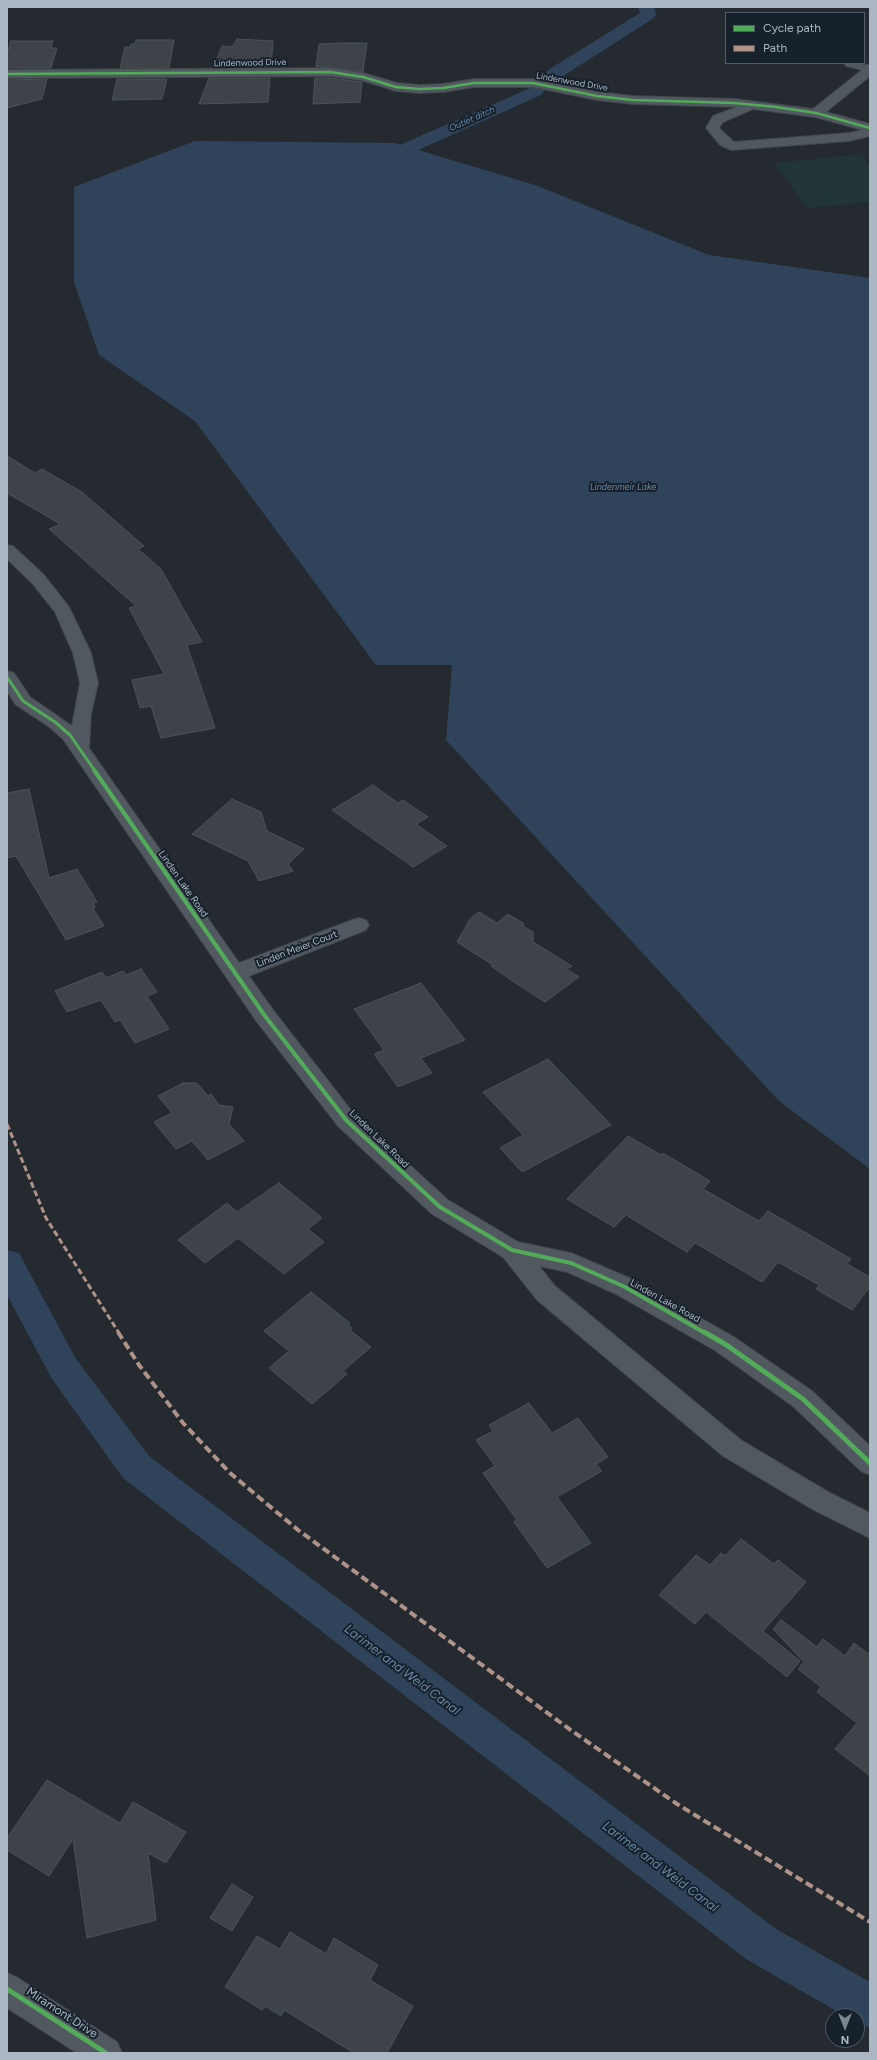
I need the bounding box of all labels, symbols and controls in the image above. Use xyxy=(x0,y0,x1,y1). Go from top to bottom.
legend xyxy=(725,12,865,64)
text: Cycle path xyxy=(763,21,821,35)
text: Path xyxy=(763,41,787,55)
street label: Lindenwood Drive xyxy=(214,57,286,69)
street label: Lindenwood Drive xyxy=(535,70,609,94)
water label: Outlet ditch xyxy=(447,104,497,134)
water label: Lindenmeir Lake xyxy=(590,482,656,492)
street label: Linden Lake Road xyxy=(156,848,210,920)
street label: Linden Meier Court xyxy=(255,928,339,970)
street label: Linden Lake Road xyxy=(347,1107,411,1171)
street label: Linden Lake Road xyxy=(628,1277,702,1325)
water label: Larimer and Weld Canal xyxy=(341,1621,463,1719)
water label: Larimer and Weld Canal xyxy=(599,1818,721,1916)
street label: Miramont Drive xyxy=(24,1985,100,2041)
north arrow xyxy=(825,2008,865,2048)
text: N xyxy=(841,2033,849,2046)

